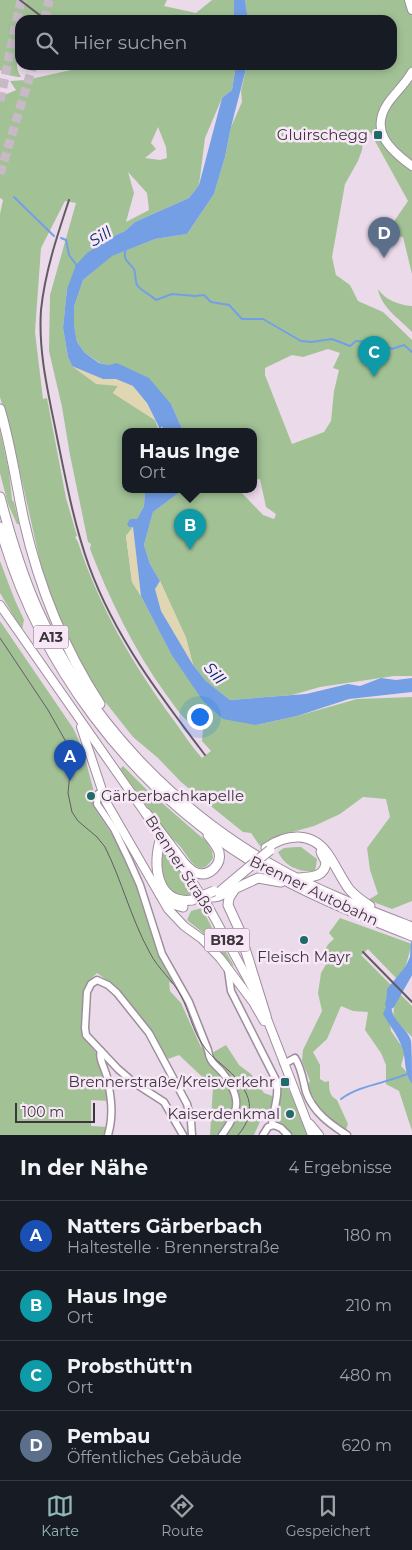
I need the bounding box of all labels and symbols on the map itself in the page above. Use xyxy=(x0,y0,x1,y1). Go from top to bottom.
place label: Gluirschegg xyxy=(277,125,368,144)
marker: Gluirschegg xyxy=(372,129,384,141)
pin: D xyxy=(368,217,400,258)
water label: Sill xyxy=(86,222,115,250)
pin: C xyxy=(358,336,390,377)
pin: B xyxy=(174,509,206,550)
road number: A13 xyxy=(34,626,68,649)
water label: Sill xyxy=(200,659,230,689)
your location xyxy=(187,704,213,730)
pin: A xyxy=(54,740,86,781)
place label: Gärberbachkapelle xyxy=(101,786,244,805)
marker: Gärberbachkapelle xyxy=(85,790,97,802)
street label: Brenner Straße xyxy=(141,812,219,918)
street label: Brenner Autobahn xyxy=(247,851,382,930)
road number: B182 xyxy=(204,928,250,952)
marker: Fleisch Mayr xyxy=(298,934,310,946)
place label: Fleisch Mayr xyxy=(257,947,351,966)
place label: Brennerstraße/Kreisverkehr xyxy=(68,1072,275,1091)
marker: Brennerstraße/Kreisverkehr xyxy=(279,1076,291,1088)
scale bar xyxy=(15,1100,95,1123)
place label: Kaiserdenkmal xyxy=(167,1104,280,1123)
marker: Kaiserdenkmal xyxy=(284,1108,296,1120)

